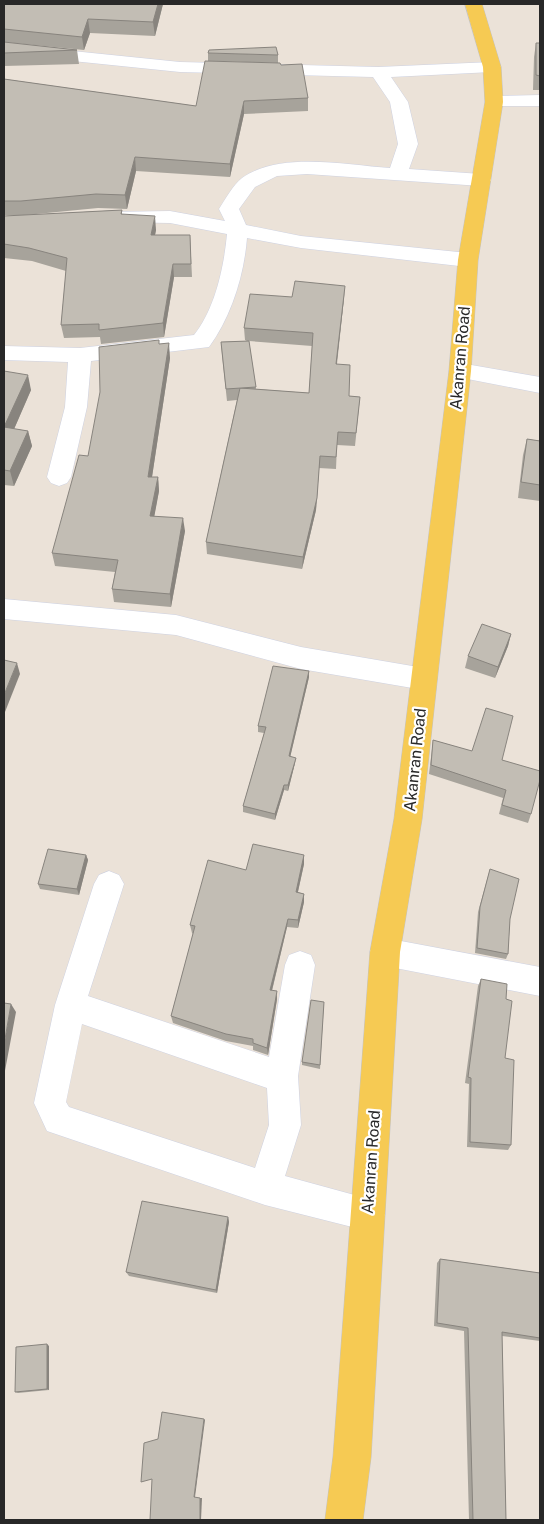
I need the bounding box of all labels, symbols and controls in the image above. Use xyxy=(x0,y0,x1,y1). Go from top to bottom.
street label: Akanran Road xyxy=(446,305,474,411)
street label: Akanran Road xyxy=(400,707,430,813)
street label: Akanran Road xyxy=(358,1109,384,1215)

